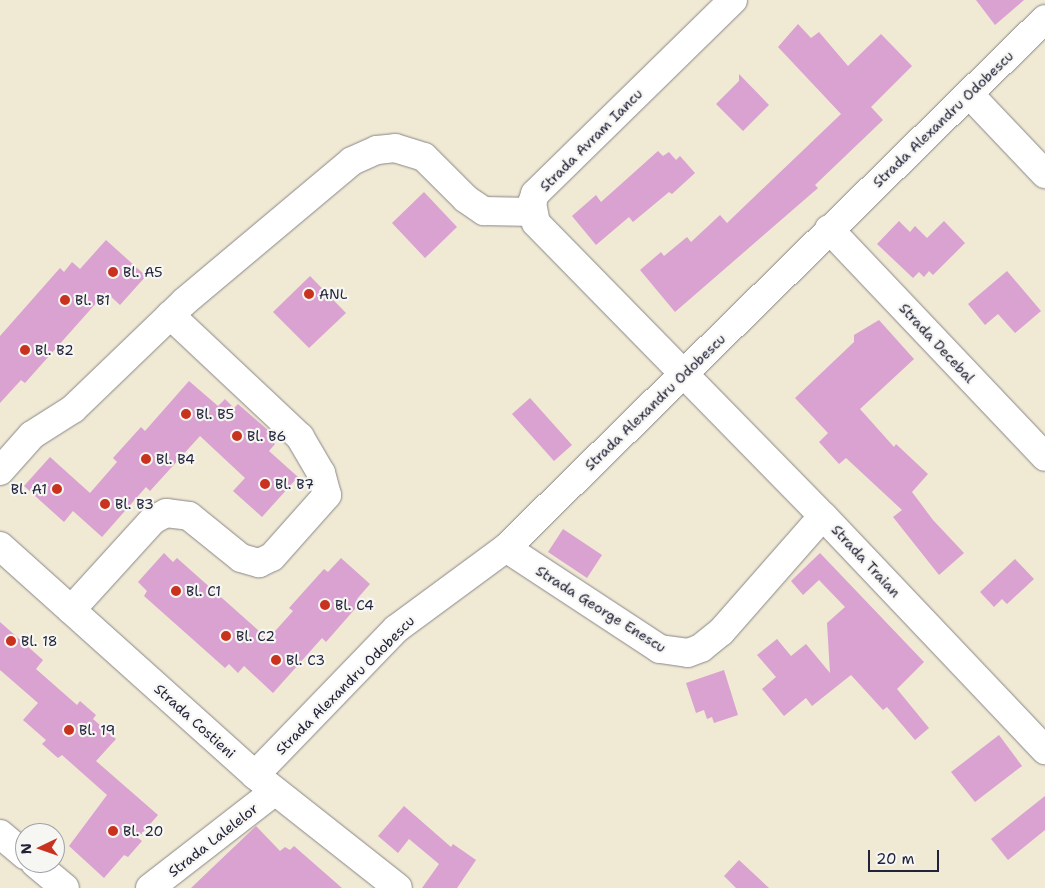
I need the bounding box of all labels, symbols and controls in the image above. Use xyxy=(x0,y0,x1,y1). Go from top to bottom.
street label: Strada Alexandru Odobescu xyxy=(869,47,1017,191)
street label: Strada Avram Iancu xyxy=(536,85,646,195)
place label: Bl. A5 xyxy=(123,264,163,280)
marker: Bl. A5 xyxy=(107,266,119,278)
place label: ANL xyxy=(319,286,348,302)
marker: ANL xyxy=(303,288,315,300)
place label: Bl. B1 xyxy=(75,292,110,308)
marker: Bl. B1 xyxy=(59,294,71,306)
street label: Strada Decebal xyxy=(896,300,978,386)
street label: Strada Alexandru Odobescu xyxy=(581,330,729,474)
place label: Bl. B2 xyxy=(35,342,74,358)
marker: Bl. B2 xyxy=(19,344,31,356)
place label: Bl. B5 xyxy=(196,406,234,422)
marker: Bl. B5 xyxy=(180,408,192,420)
place label: Bl. B6 xyxy=(247,428,286,444)
marker: Bl. B6 xyxy=(231,430,243,442)
place label: Bl. B4 xyxy=(156,451,195,467)
marker: Bl. B4 xyxy=(140,453,152,465)
place label: Bl. B7 xyxy=(275,476,314,492)
marker: Bl. B7 xyxy=(259,478,271,490)
place label: Bl. A1 xyxy=(11,481,47,497)
marker: Bl. A1 xyxy=(51,483,63,495)
place label: Bl. B3 xyxy=(115,496,154,512)
marker: Bl. B3 xyxy=(99,498,111,510)
street label: Strada Traian xyxy=(828,521,904,601)
street label: Strada George Enescu xyxy=(533,562,669,656)
place label: Bl. C1 xyxy=(186,583,221,599)
marker: Bl. C1 xyxy=(170,585,182,597)
place label: Bl. C4 xyxy=(335,597,374,613)
marker: Bl. C4 xyxy=(319,599,331,611)
street label: Strada Alexandru Odobescu xyxy=(272,612,418,758)
place label: Bl. C2 xyxy=(236,628,275,644)
marker: Bl. C2 xyxy=(220,630,232,642)
place label: Bl. 18 xyxy=(21,633,58,649)
marker: Bl. 18 xyxy=(5,635,17,647)
place label: Bl. C3 xyxy=(286,652,325,668)
marker: Bl. C3 xyxy=(270,654,282,666)
street label: Strada Costieni xyxy=(151,680,239,762)
place label: Bl. 19 xyxy=(79,722,115,738)
marker: Bl. 19 xyxy=(63,724,75,736)
street label: Strada Lalelelor xyxy=(165,800,261,880)
north arrow xyxy=(15,823,65,873)
place label: Bl. 20 xyxy=(123,823,163,839)
marker: Bl. 20 xyxy=(107,825,119,837)
scale bar xyxy=(870,840,941,872)
text: N xyxy=(17,843,35,855)
text: 20 m xyxy=(876,849,915,869)

